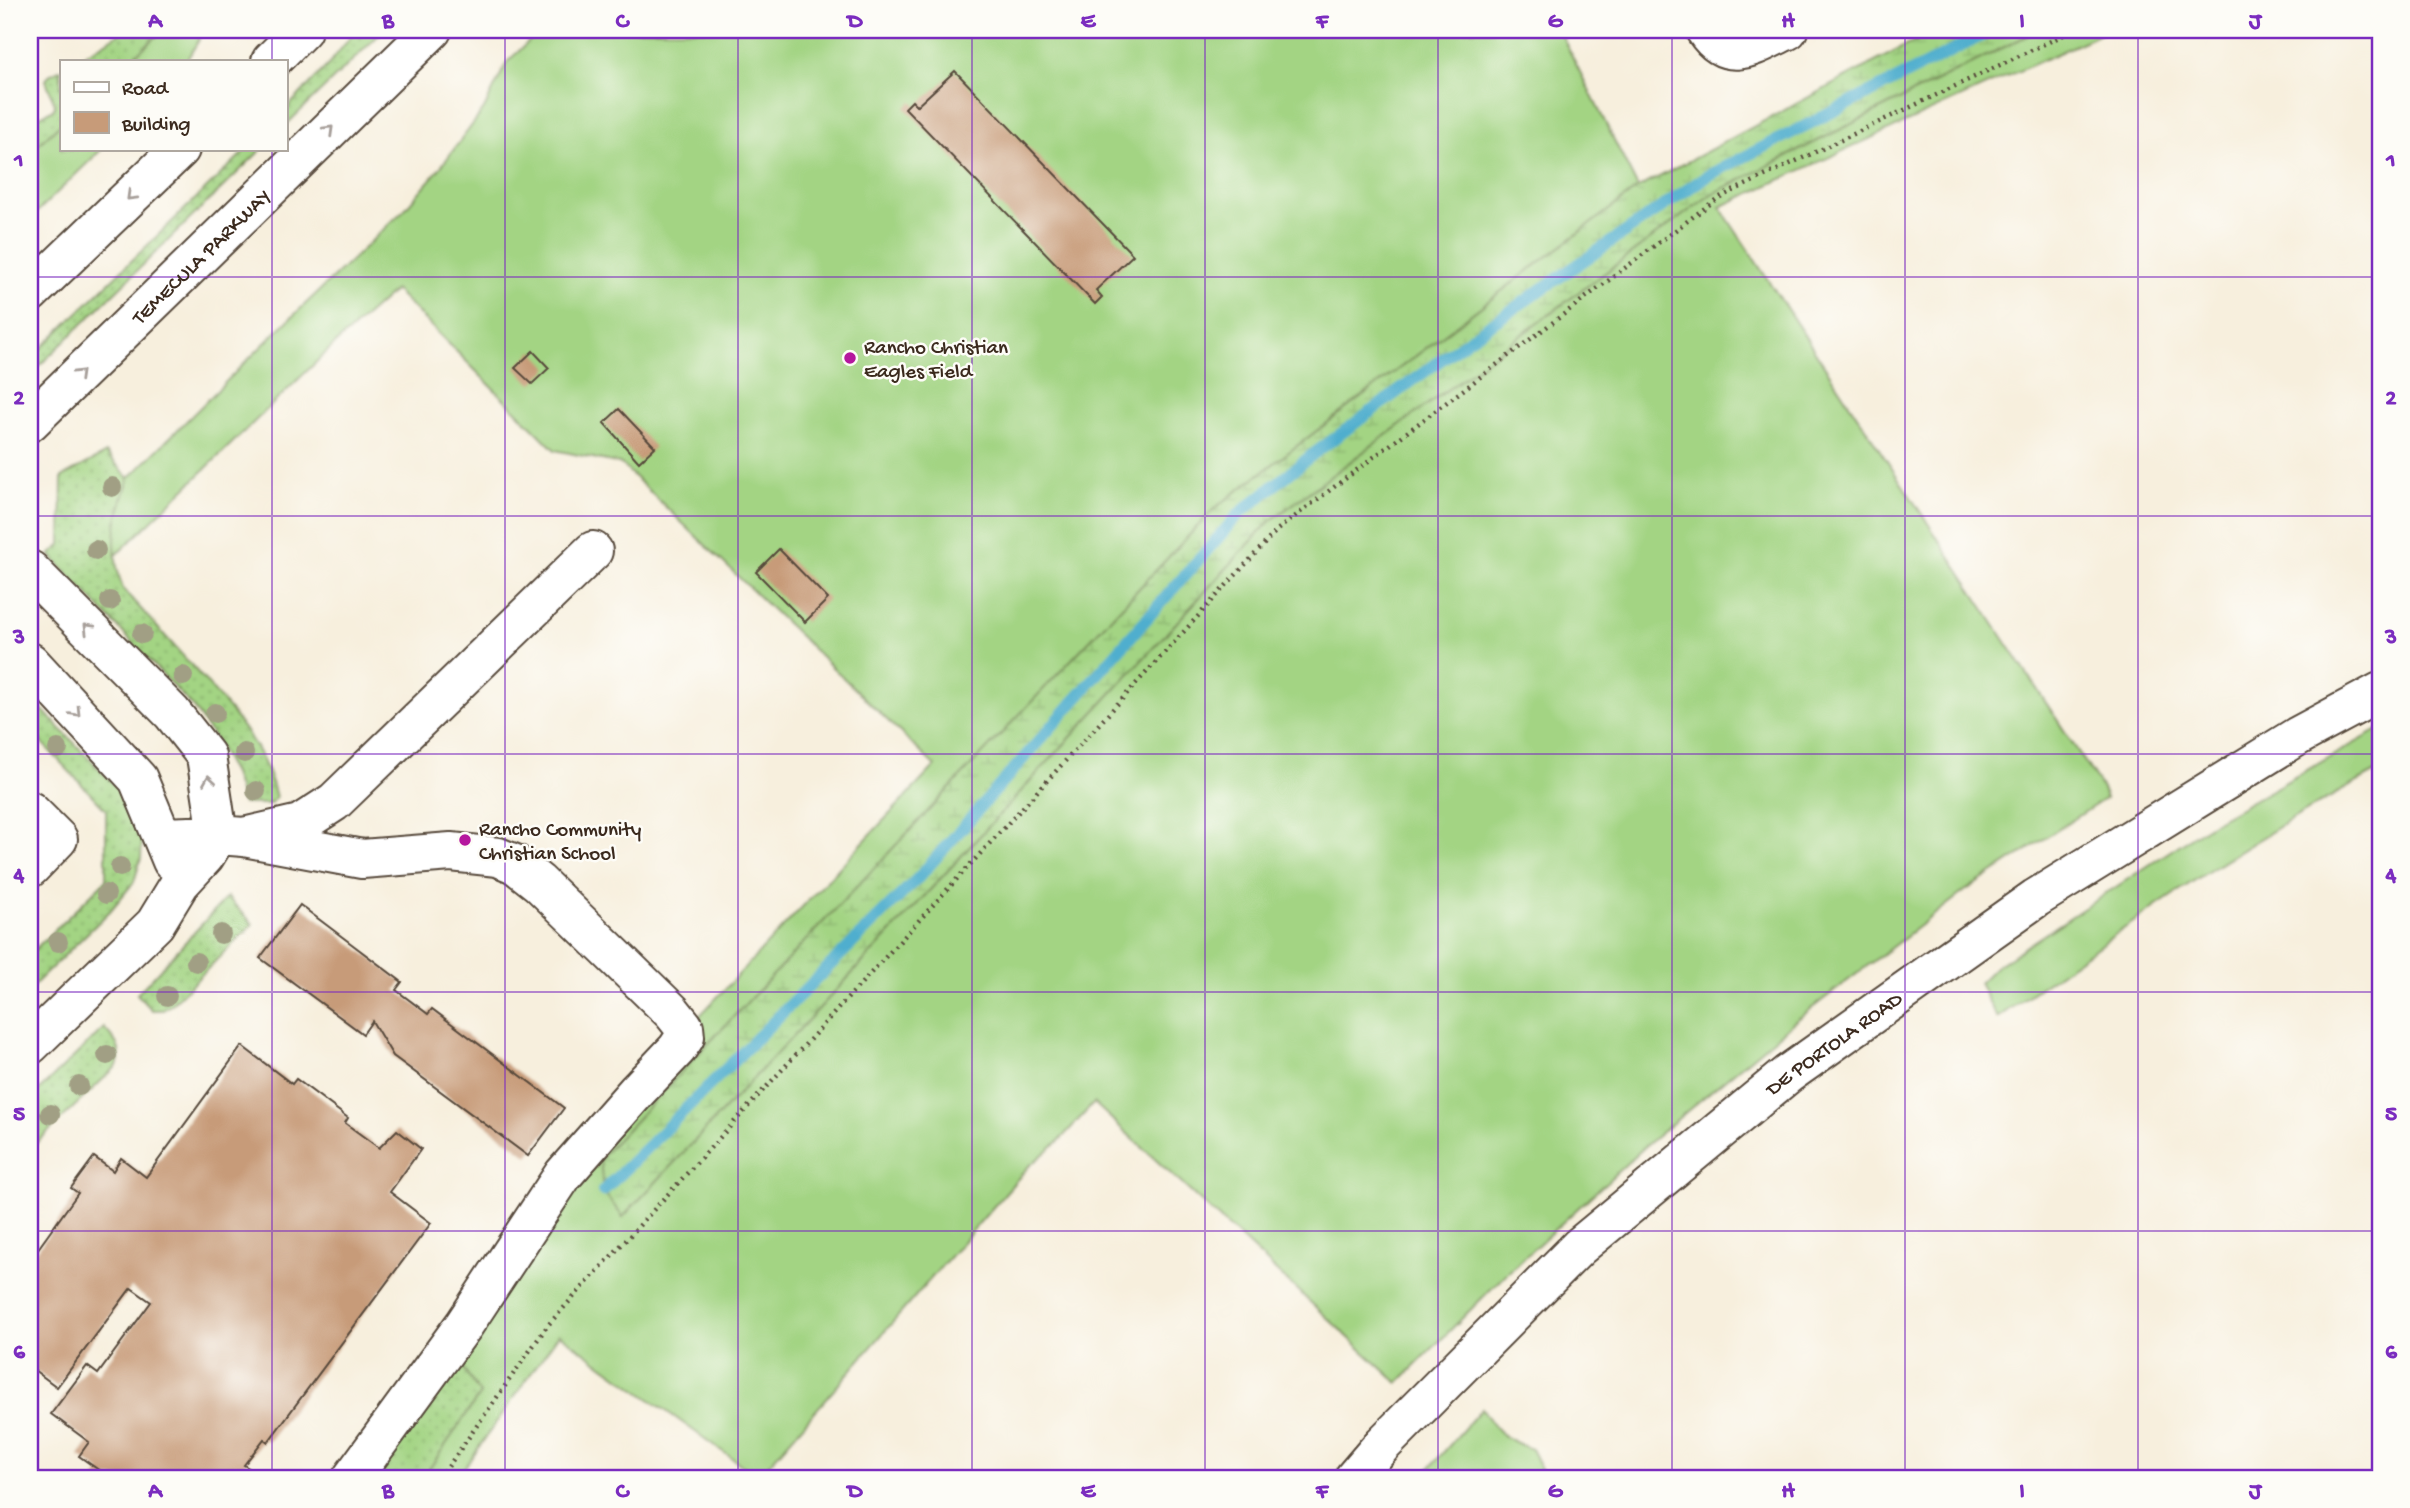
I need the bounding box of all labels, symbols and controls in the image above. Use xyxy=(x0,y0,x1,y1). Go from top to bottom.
text: A xyxy=(147,9,163,36)
text: B xyxy=(381,9,395,36)
text: C xyxy=(616,9,631,36)
text: D xyxy=(846,9,864,36)
text: E xyxy=(1081,9,1097,36)
text: F xyxy=(1315,9,1330,36)
text: G xyxy=(1548,9,1564,36)
text: H xyxy=(1781,9,1795,36)
text: I xyxy=(2019,9,2025,36)
text: J xyxy=(2248,9,2263,36)
legend xyxy=(60,60,287,150)
text: Road xyxy=(122,78,170,103)
text: Building xyxy=(121,114,191,139)
one-way arrow xyxy=(321,125,334,138)
text: 1 xyxy=(13,148,24,175)
text: 1 xyxy=(2385,148,2396,175)
street label: TEMECULA PARKWAY xyxy=(128,185,277,332)
one-way arrow xyxy=(126,188,139,200)
place label: Rancho Christian Eagles Field xyxy=(864,337,1008,386)
marker: Rancho Christian Eagles Field xyxy=(842,350,858,366)
one-way arrow xyxy=(70,370,83,383)
text: 2 xyxy=(13,386,25,413)
text: 2 xyxy=(2385,386,2397,413)
one-way arrow xyxy=(83,624,96,637)
text: 3 xyxy=(12,625,25,652)
text: 3 xyxy=(2384,625,2397,652)
one-way arrow xyxy=(68,704,81,717)
one-way arrow xyxy=(202,774,217,786)
place label: Rancho Community Christian School xyxy=(479,819,641,868)
marker: Rancho Community Christian School xyxy=(457,832,473,848)
text: 4 xyxy=(13,863,25,890)
text: 4 xyxy=(2385,863,2397,890)
street label: DE PORTOLA ROAD xyxy=(1761,988,1909,1104)
text: 5 xyxy=(13,1102,25,1129)
text: 5 xyxy=(2385,1102,2397,1129)
text: 6 xyxy=(13,1340,26,1367)
text: 6 xyxy=(2385,1340,2398,1367)
text: A xyxy=(147,1479,163,1506)
text: B xyxy=(381,1479,395,1506)
text: C xyxy=(616,1479,631,1506)
text: D xyxy=(846,1479,864,1506)
text: E xyxy=(1081,1479,1097,1506)
text: F xyxy=(1315,1479,1330,1506)
text: G xyxy=(1548,1479,1564,1506)
text: H xyxy=(1781,1479,1795,1506)
text: I xyxy=(2019,1479,2025,1506)
text: J xyxy=(2248,1479,2263,1506)

